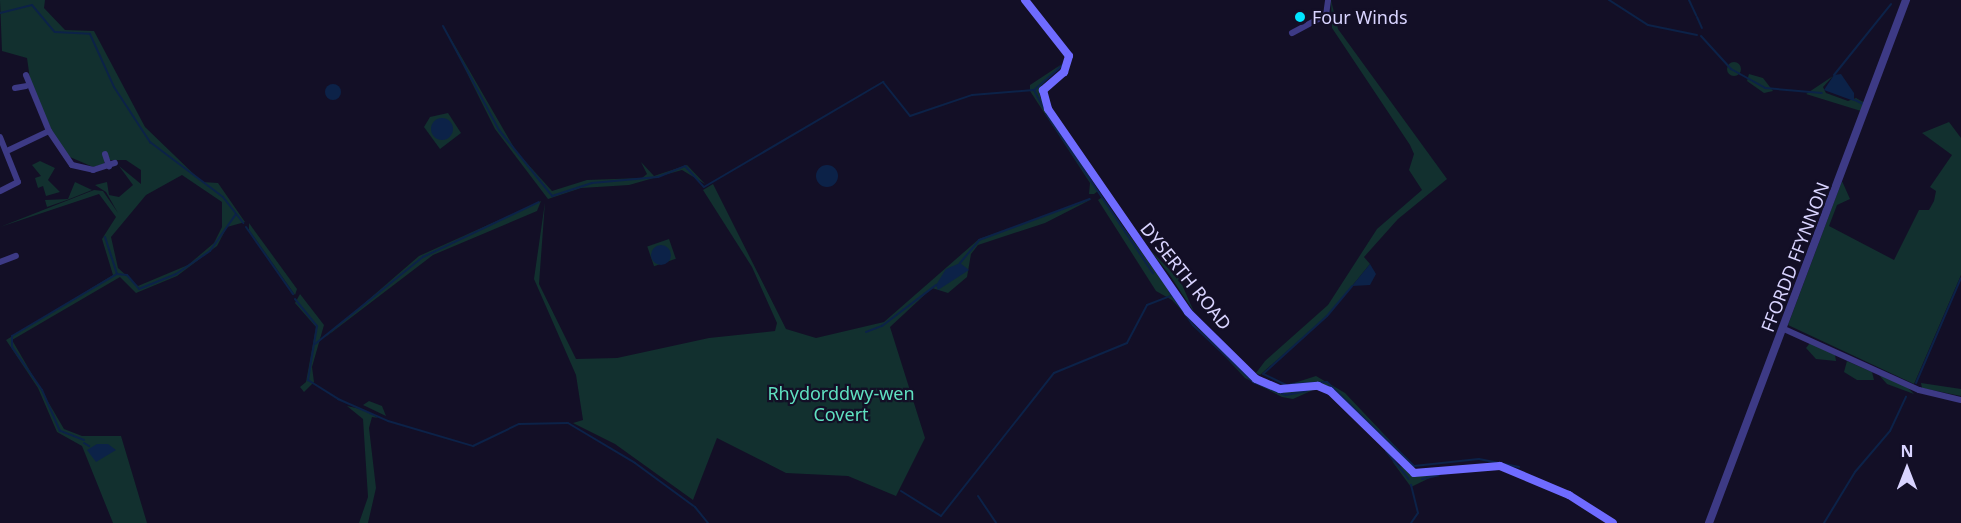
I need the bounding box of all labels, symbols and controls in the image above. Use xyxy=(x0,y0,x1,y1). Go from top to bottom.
place label: Four Winds xyxy=(1312,6,1408,28)
marker: Four Winds xyxy=(1293,10,1307,24)
street label: FFORDD FFYNNON xyxy=(1756,179,1834,335)
street label: DYSERTH ROAD xyxy=(1136,218,1236,334)
park label: Rhydorddwy-wen Covert xyxy=(767,383,915,426)
north arrow xyxy=(1877,439,1937,499)
text: N xyxy=(1900,440,1914,462)

